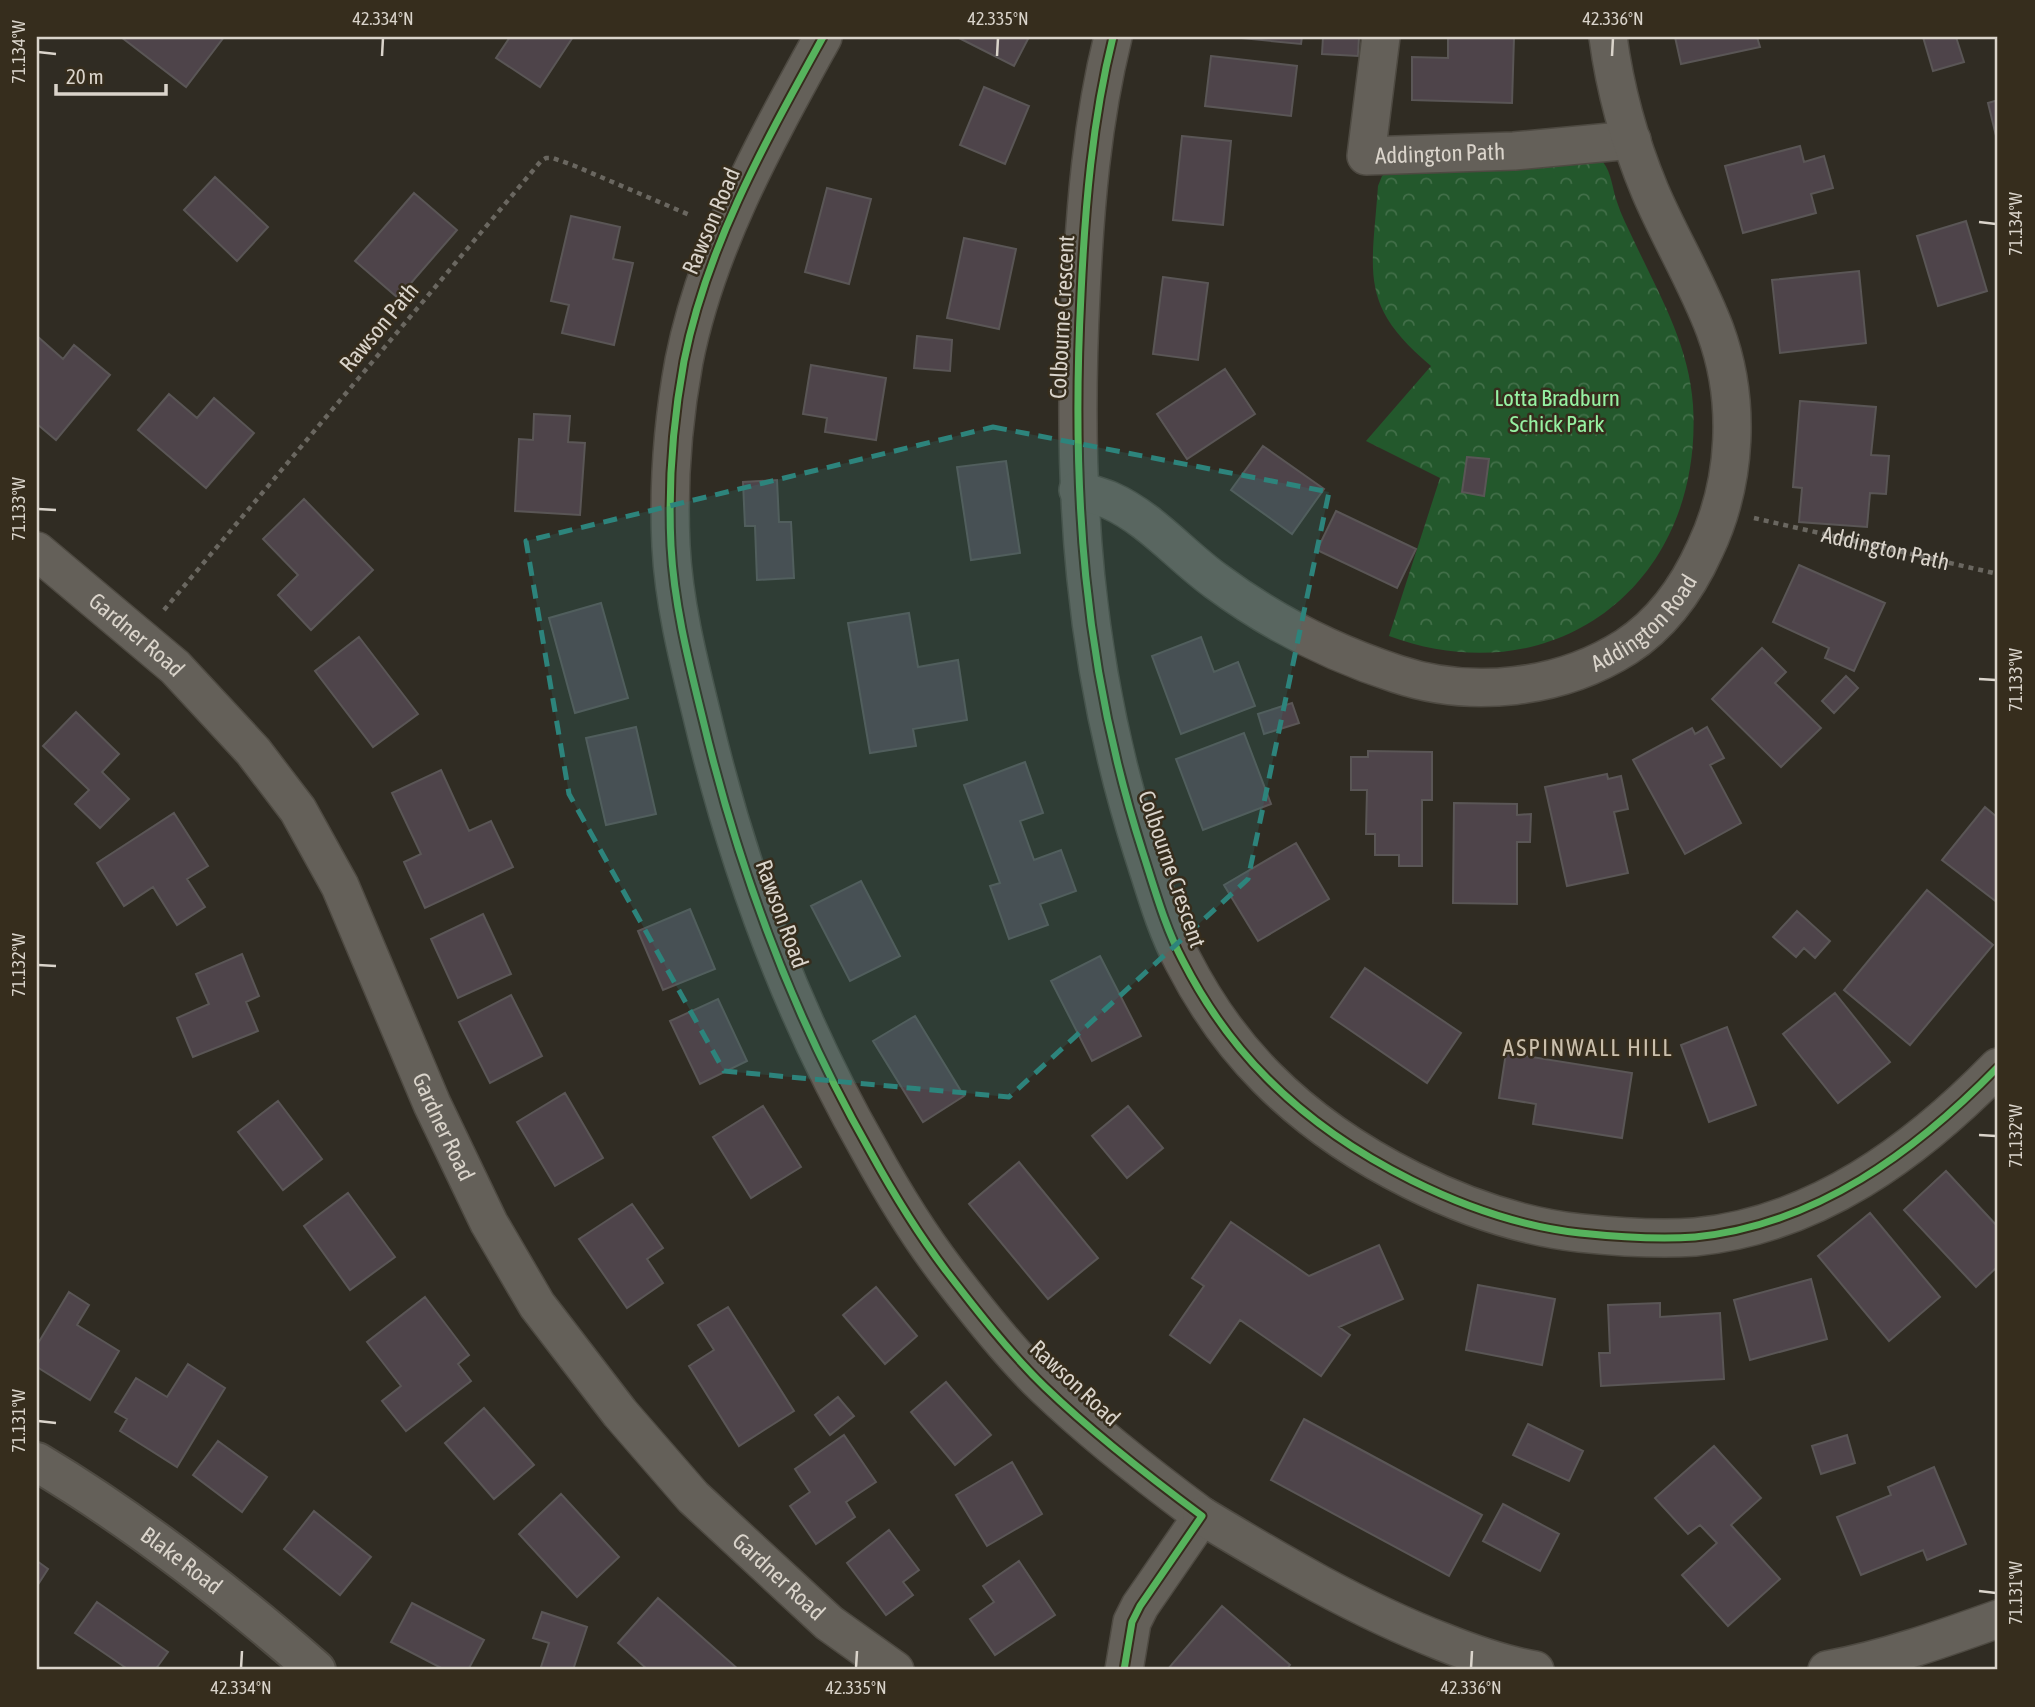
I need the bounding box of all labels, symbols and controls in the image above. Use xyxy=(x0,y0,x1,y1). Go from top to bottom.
text: 42.334°N xyxy=(352,8,414,29)
text: 42.335°N xyxy=(967,8,1029,29)
text: 42.336°N xyxy=(1582,8,1644,29)
text: 71.134°W xyxy=(8,20,29,84)
scale bar xyxy=(56,52,166,96)
text: 20 m xyxy=(66,64,104,88)
street label: Addington Path xyxy=(1374,138,1506,169)
street label: Rawson Road xyxy=(677,164,745,278)
text: 71.134°W xyxy=(2005,192,2026,256)
street label: Colbourne Crescent xyxy=(1045,234,1079,400)
street label: Rawson Path xyxy=(334,277,424,377)
park label: Lotta Bradburn Schick Park xyxy=(1494,385,1620,437)
text: 71.133°W xyxy=(8,477,29,541)
street label: Addington Path xyxy=(1819,521,1952,575)
street label: Addington Road xyxy=(1587,570,1702,677)
street label: Gardner Road xyxy=(84,587,190,682)
text: 71.133°W xyxy=(2005,648,2026,712)
street label: Colbourne Crescent xyxy=(1133,787,1211,951)
street label: Rawson Road xyxy=(750,856,814,972)
text: 71.132°W xyxy=(8,933,29,997)
district label: ASPINWALL HILL xyxy=(1502,1034,1674,1061)
street label: Gardner Road xyxy=(407,1069,480,1185)
text: 71.132°W xyxy=(2005,1104,2026,1168)
street label: Rawson Road xyxy=(1025,1335,1125,1431)
text: 71.131°W xyxy=(8,1389,29,1453)
street label: Blake Road xyxy=(136,1521,227,1599)
street label: Gardner Road xyxy=(727,1528,830,1625)
text: 71.131°W xyxy=(2005,1561,2026,1625)
text: 42.334°N xyxy=(210,1677,272,1698)
text: 42.335°N xyxy=(825,1677,887,1698)
text: 42.336°N xyxy=(1440,1677,1502,1698)

